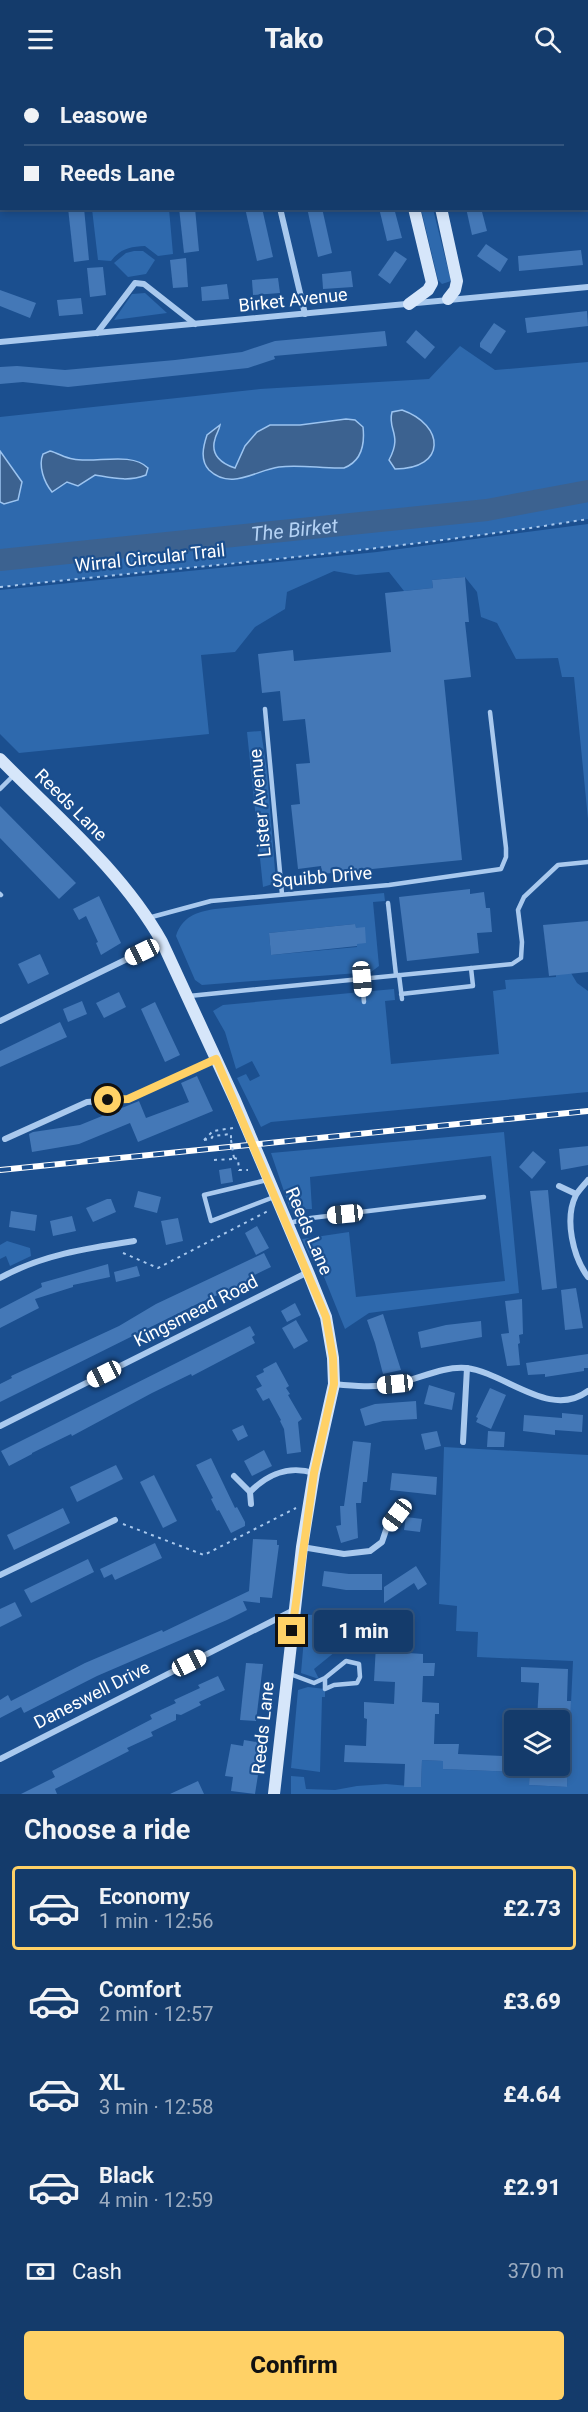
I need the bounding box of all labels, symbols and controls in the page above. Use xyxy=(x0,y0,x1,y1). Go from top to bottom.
icon: menu xyxy=(24,23,57,56)
text: Tako xyxy=(265,23,324,55)
icon: search xyxy=(531,23,564,56)
text: Leasowe xyxy=(60,103,147,128)
text: Reeds Lane xyxy=(60,161,175,186)
street label: Birket Avenue xyxy=(237,283,348,316)
water label: The Birket xyxy=(250,513,340,546)
street label: Wirral Circular Trail xyxy=(74,539,226,576)
street label: Lister Avenue xyxy=(244,748,275,858)
street label: Reeds Lane xyxy=(31,764,112,845)
street label: Squibb Drive xyxy=(271,862,373,891)
car xyxy=(122,936,162,968)
car xyxy=(351,960,373,998)
route start xyxy=(94,1086,121,1113)
street label: Reeds Lane xyxy=(282,1184,337,1278)
car xyxy=(326,1203,364,1225)
street label: Kingsmead Road xyxy=(130,1270,261,1351)
car xyxy=(84,1358,124,1390)
car xyxy=(376,1373,414,1395)
car xyxy=(379,1495,415,1535)
callout: 1 min xyxy=(313,1610,412,1652)
route end xyxy=(278,1617,305,1644)
text: 1 min xyxy=(338,1619,389,1643)
car xyxy=(169,1647,209,1679)
street label: Daneswell Drive xyxy=(30,1656,153,1733)
street label: Reeds Lane xyxy=(247,1681,278,1775)
map controls xyxy=(504,1710,570,1776)
button: layers xyxy=(504,1710,570,1776)
text: Choose a ride xyxy=(24,1814,190,1846)
icon: car xyxy=(27,1881,81,1935)
text: Economy xyxy=(99,1884,190,1909)
text: £2.73 xyxy=(503,1896,561,1921)
text: 1 min · 12:56 xyxy=(99,1909,214,1933)
icon: car xyxy=(27,1974,81,2028)
text: Comfort xyxy=(99,1977,181,2002)
text: £3.69 xyxy=(503,1989,561,2014)
text: 2 min · 12:57 xyxy=(99,2002,214,2026)
icon: car xyxy=(27,2067,81,2121)
text: XL xyxy=(99,2070,125,2095)
text: £4.64 xyxy=(503,2082,561,2107)
text: 3 min · 12:58 xyxy=(99,2095,214,2119)
icon: car xyxy=(27,2160,81,2214)
text: Black xyxy=(99,2163,154,2188)
text: £2.91 xyxy=(503,2175,561,2200)
text: 4 min · 12:59 xyxy=(99,2188,214,2212)
icon: cash xyxy=(24,2255,57,2288)
text: Cash xyxy=(72,2259,122,2284)
text: 370 m xyxy=(508,2259,564,2283)
button: Confirm xyxy=(24,2331,564,2400)

